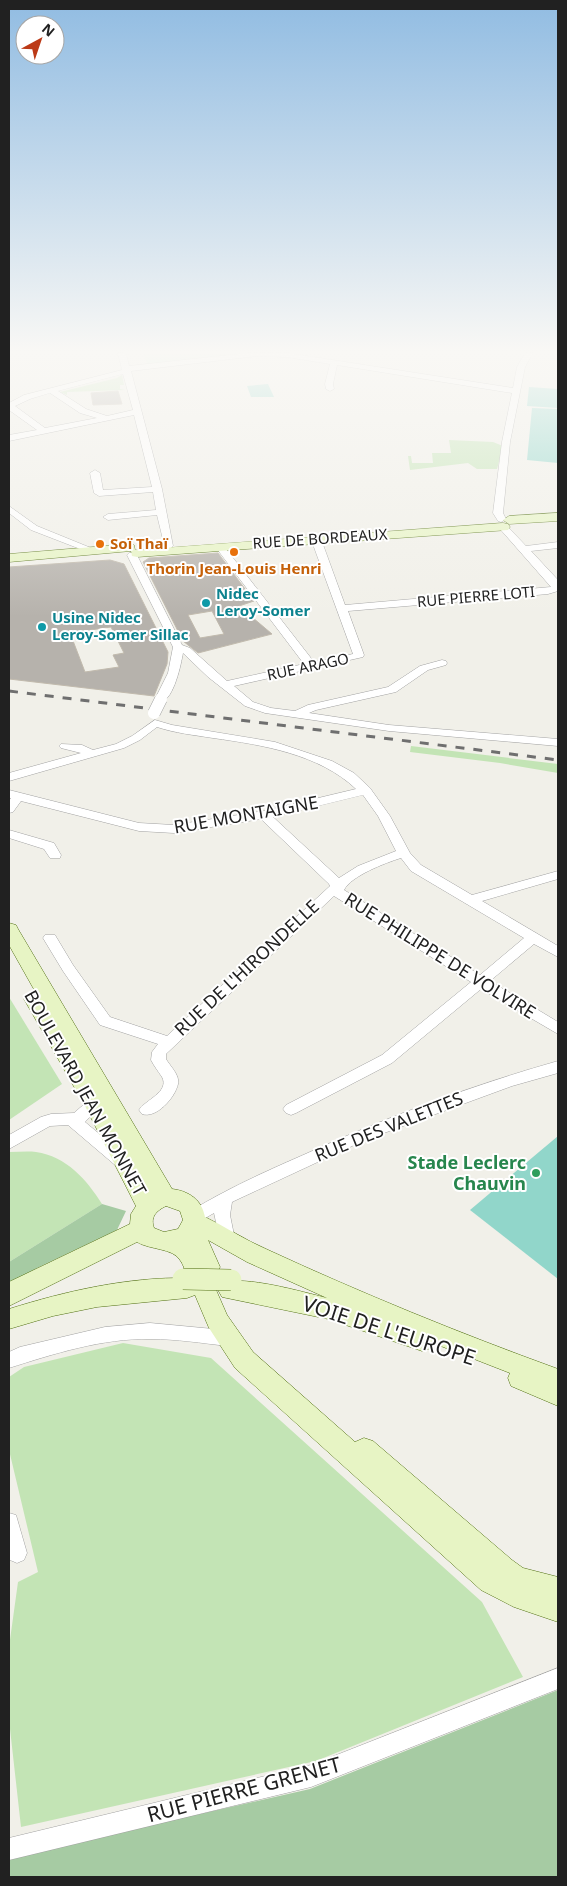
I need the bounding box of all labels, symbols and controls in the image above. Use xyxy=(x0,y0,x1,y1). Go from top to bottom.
north arrow xyxy=(15,15,65,65)
text: N xyxy=(38,19,59,41)
street label: RUE DE BORDEAUX xyxy=(252,523,388,553)
place label: Soï Thaï xyxy=(110,533,168,553)
marker: Soï Thaï xyxy=(94,538,106,550)
marker: Thorin Jean-Louis Henri xyxy=(228,546,240,558)
place label: Thorin Jean-Louis Henri xyxy=(147,558,321,578)
street label: RUE PIERRE LOTI xyxy=(416,581,536,611)
place label: Nidec Leroy-Somer xyxy=(216,583,310,620)
marker: Nidec Leroy-Somer xyxy=(200,597,212,609)
place label: Usine Nidec Leroy-Somer Sillac xyxy=(52,607,189,644)
marker: Usine Nidec Leroy-Somer Sillac xyxy=(36,621,48,633)
street label: RUE ARAGO xyxy=(265,648,351,684)
street label: RUE MONTAIGNE xyxy=(172,789,320,839)
street label: RUE PHILIPPE DE VOLVIRE xyxy=(340,886,541,1024)
street label: RUE DE L'HIRONDELLE xyxy=(169,894,324,1041)
street label: BOULEVARD JEAN MONNET xyxy=(19,985,152,1200)
street label: RUE DES VALETTES xyxy=(311,1085,466,1167)
place label: Stade Leclerc Chauvin xyxy=(408,1150,526,1195)
marker: Stade Leclerc Chauvin xyxy=(530,1167,542,1179)
street label: VOIE DE L'EUROPE xyxy=(299,1289,479,1371)
street label: RUE PIERRE GRENET xyxy=(144,1750,344,1828)

